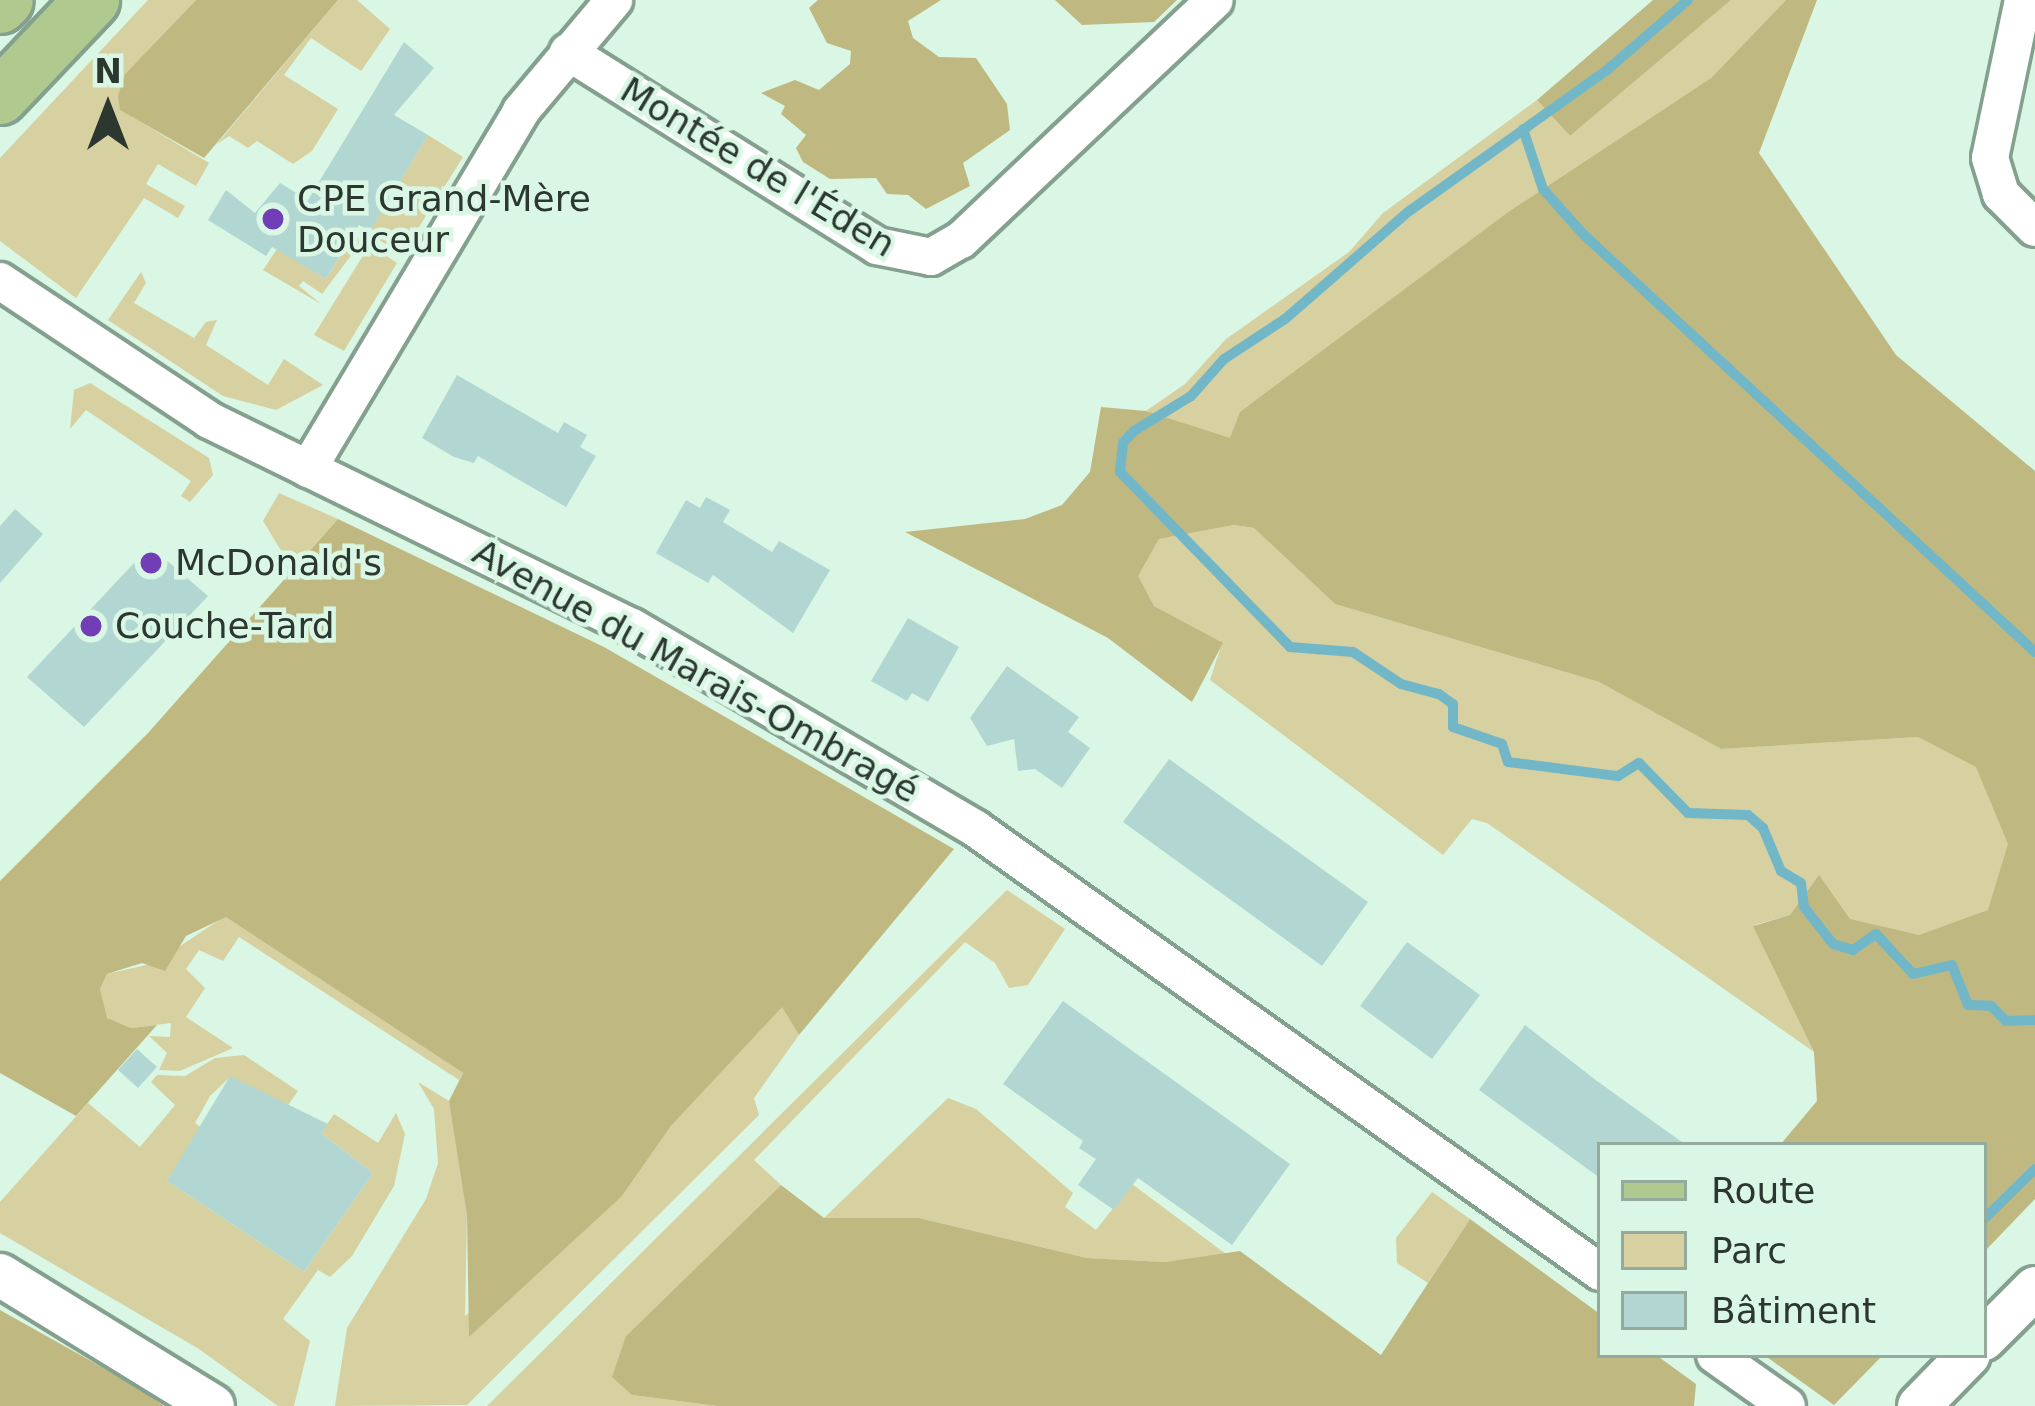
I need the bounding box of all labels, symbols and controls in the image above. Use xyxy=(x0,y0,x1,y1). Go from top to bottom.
north arrow xyxy=(48,48,168,168)
text: N xyxy=(94,52,122,91)
street label: Montée de l'Éden xyxy=(613,68,903,266)
place label: CPE Grand-Mère Douceur xyxy=(297,176,591,261)
marker: CPE Grand-Mère Douceur xyxy=(260,206,286,232)
street label: Avenue du Marais-Ombragé xyxy=(465,530,927,812)
place label: McDonald's xyxy=(175,541,382,585)
marker: McDonald's xyxy=(138,550,164,576)
place label: Couche-Tard xyxy=(115,604,335,648)
marker: Couche-Tard xyxy=(78,613,104,639)
legend xyxy=(1597,1142,1987,1358)
text: Route xyxy=(1711,1170,1816,1211)
text: Parc xyxy=(1711,1230,1787,1271)
text: Bâtiment xyxy=(1711,1290,1876,1331)

